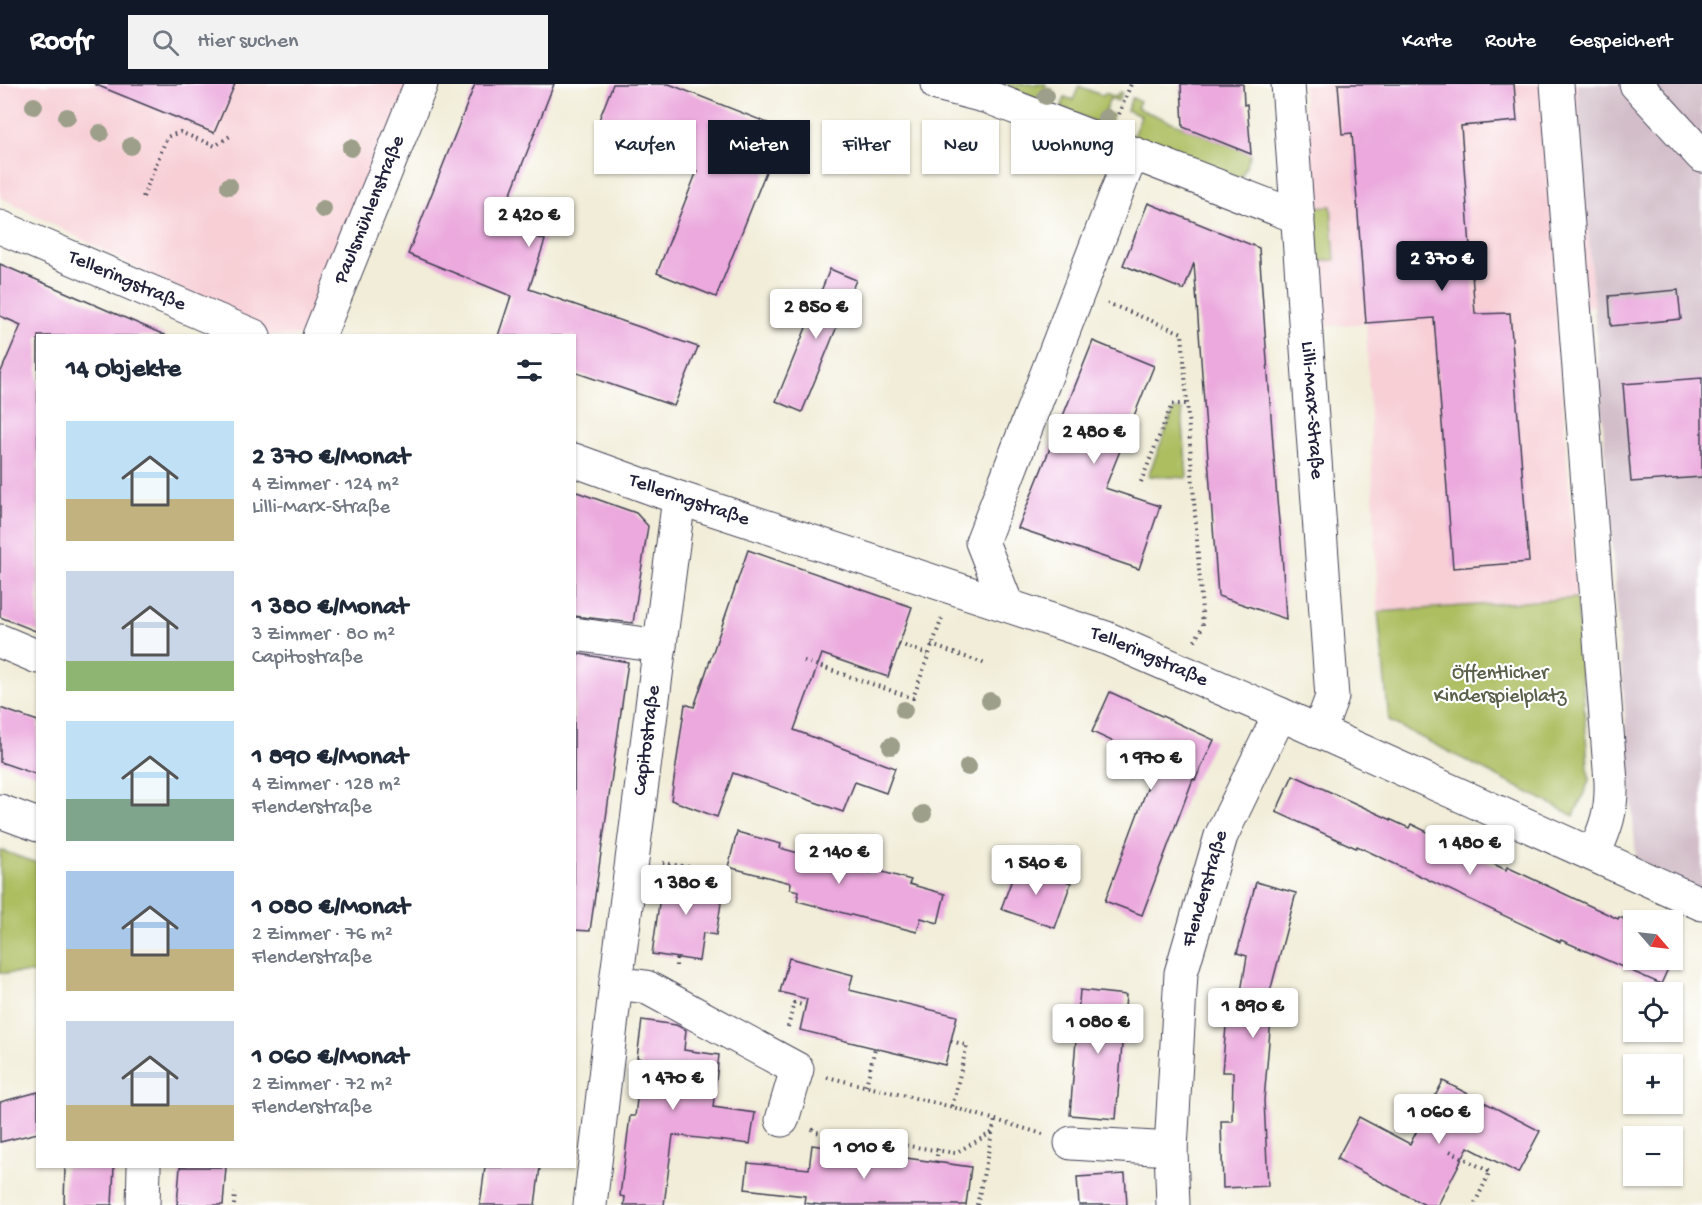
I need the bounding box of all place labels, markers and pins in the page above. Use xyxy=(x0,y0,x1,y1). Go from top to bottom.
pin: 2 420 € xyxy=(474,197,584,248)
pin: 2 370 € xyxy=(1387,241,1497,292)
pin: 2 850 € xyxy=(761,289,871,340)
pin: 2 480 € xyxy=(1039,414,1149,465)
pin: 1 970 € xyxy=(1096,740,1206,791)
pin: 1 480 € xyxy=(1415,825,1525,876)
pin: 2 140 € xyxy=(784,834,894,885)
pin: 1 540 € xyxy=(981,845,1091,896)
pin: 1 380 € xyxy=(631,865,741,916)
pin: 1 890 € xyxy=(1198,988,1308,1039)
pin: 1 080 € xyxy=(1043,1004,1153,1055)
pin: 1 470 € xyxy=(618,1060,728,1111)
pin: 1 060 € xyxy=(1384,1094,1494,1145)
pin: 1 010 € xyxy=(809,1129,919,1180)

